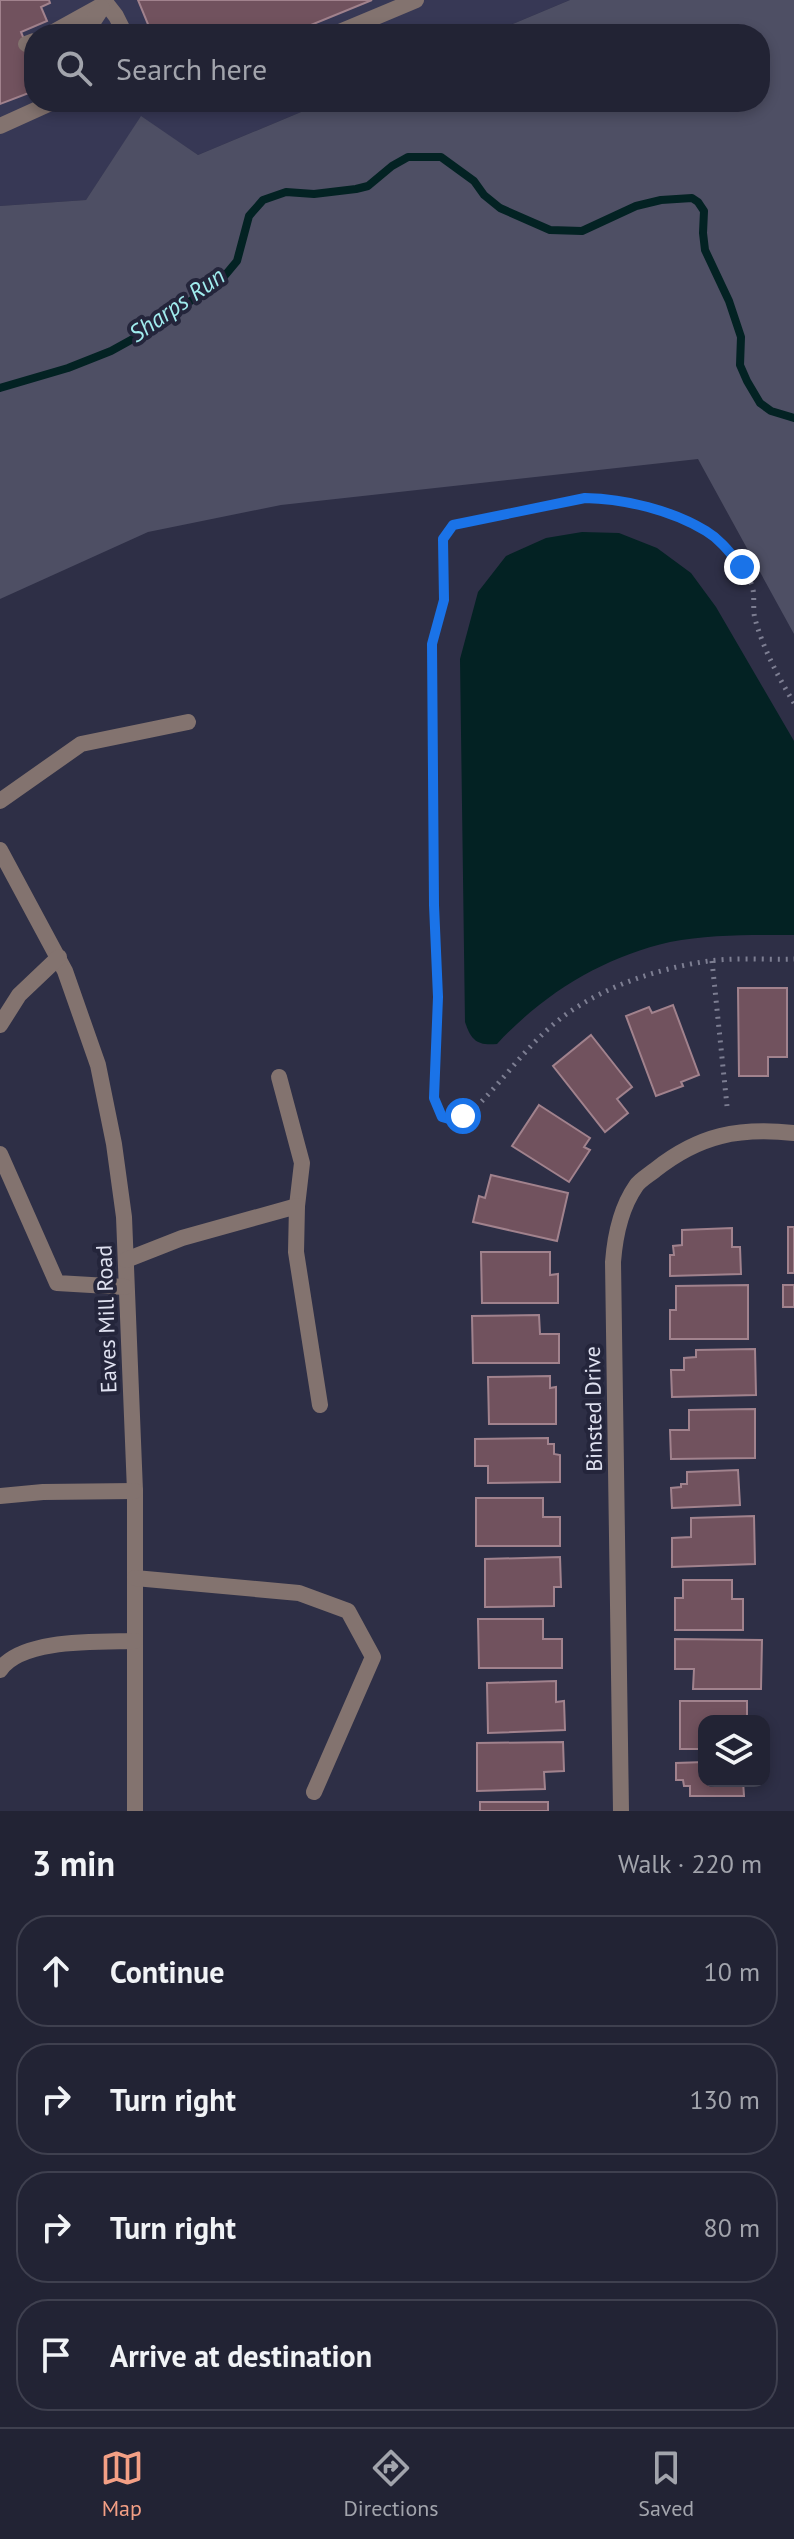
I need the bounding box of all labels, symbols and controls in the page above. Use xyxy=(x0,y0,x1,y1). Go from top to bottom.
search box xyxy=(24,24,770,112)
icon: search xyxy=(52,46,96,90)
text: Search here xyxy=(116,49,267,88)
water label: Sharps Run xyxy=(123,260,231,349)
route end xyxy=(724,549,760,585)
route start xyxy=(445,1098,481,1134)
street label: Eaves Mill Road xyxy=(89,1245,123,1393)
street label: Binsted Drive xyxy=(578,1346,608,1472)
map controls xyxy=(698,1715,770,1787)
button: layers xyxy=(698,1715,770,1787)
text: 3 min xyxy=(32,1841,115,1885)
text: Walk · 220 m xyxy=(618,1847,762,1880)
icon: ahead xyxy=(34,1949,78,1993)
text: Continue xyxy=(110,1952,224,1991)
text: 10 m xyxy=(704,1955,760,1988)
icon: right xyxy=(34,2077,78,2121)
text: Turn right xyxy=(110,2080,236,2119)
text: 130 m xyxy=(689,2083,760,2116)
icon: right xyxy=(34,2205,78,2249)
text: Turn right xyxy=(110,2208,236,2247)
text: 80 m xyxy=(704,2211,760,2244)
icon: arrive xyxy=(34,2333,78,2377)
text: Arrive at destination xyxy=(110,2336,372,2375)
tab: Map xyxy=(100,2446,144,2522)
tab: Directions xyxy=(343,2446,439,2522)
tab: Saved xyxy=(638,2446,694,2522)

